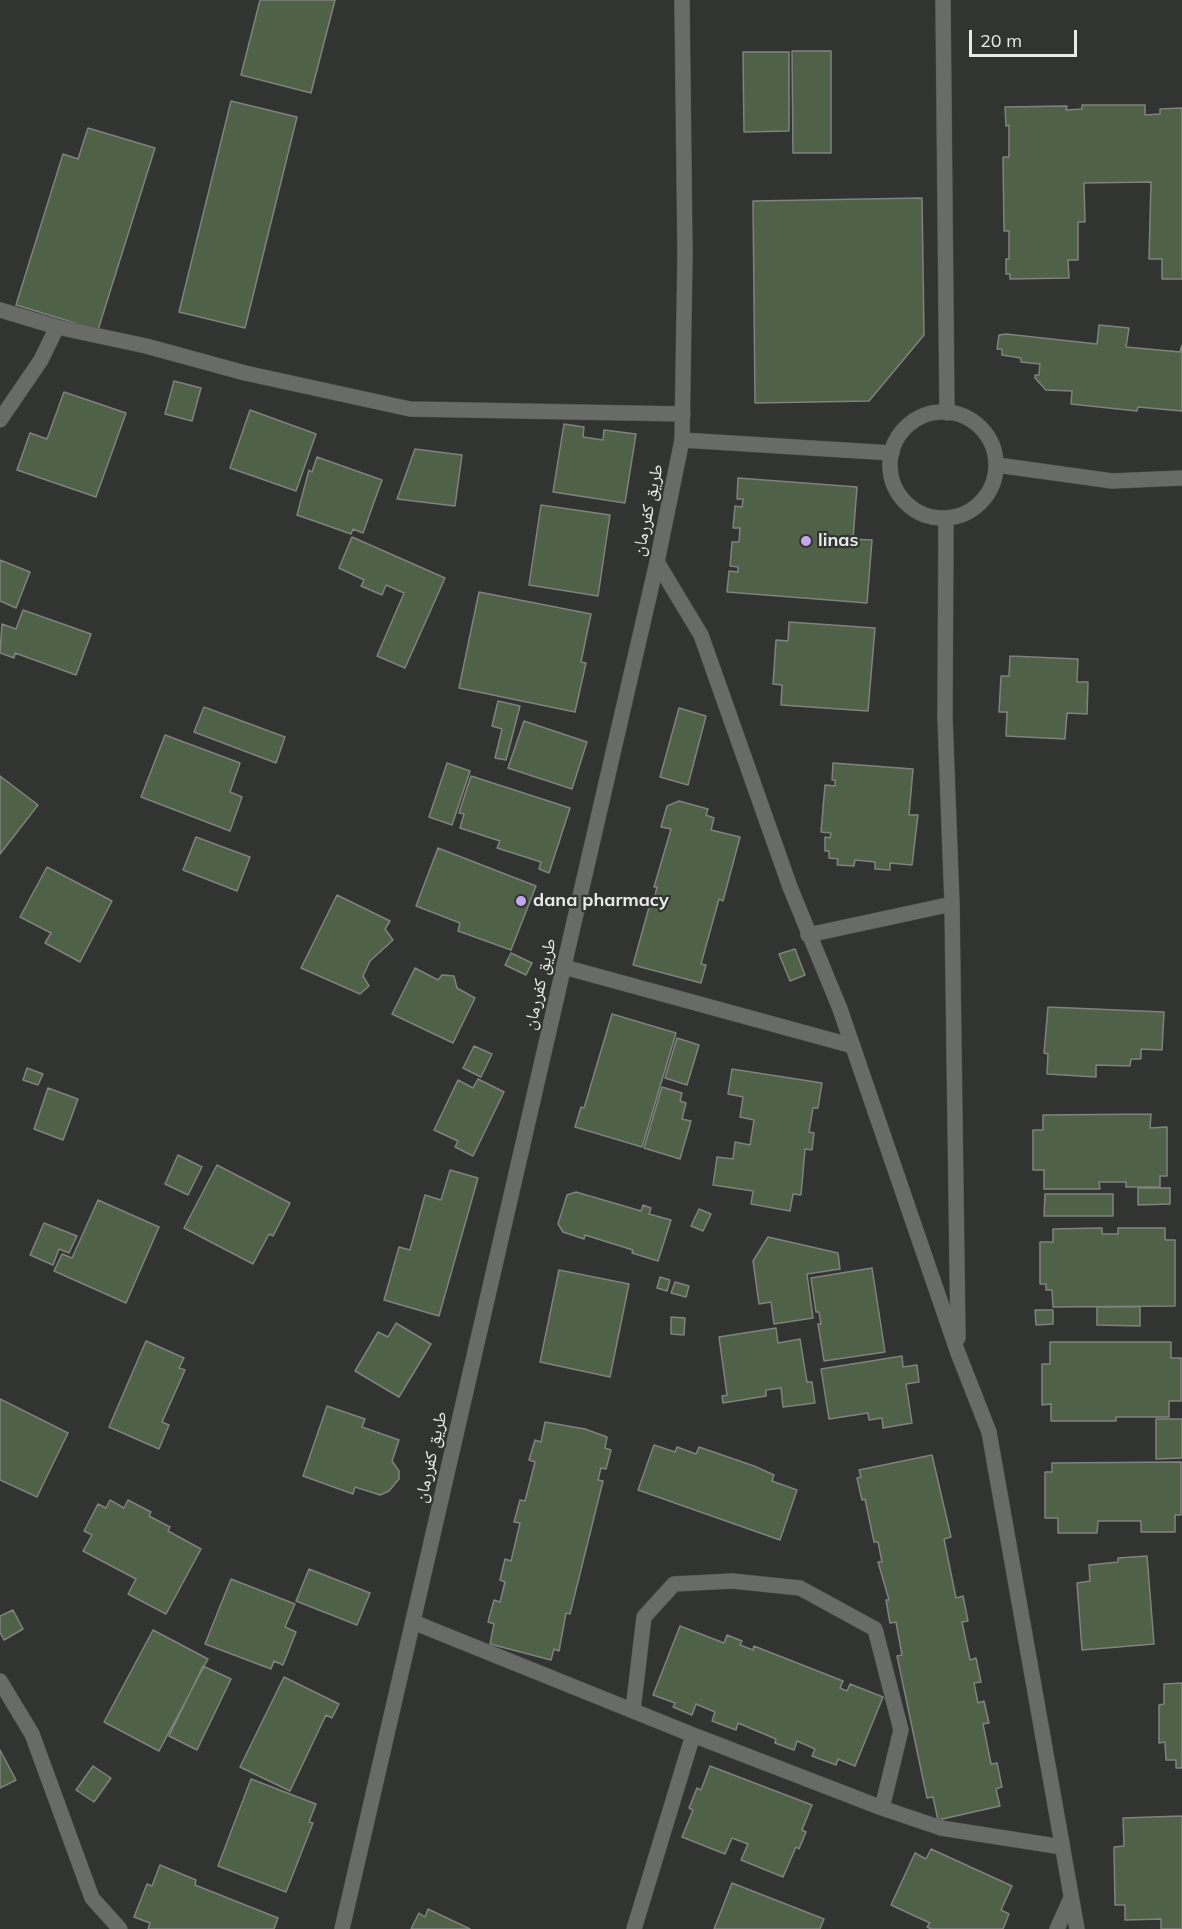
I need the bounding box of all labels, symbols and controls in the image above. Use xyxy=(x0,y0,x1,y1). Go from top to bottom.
scale bar xyxy=(972,18,1080,56)
text: 20 m xyxy=(980,29,1022,52)
street label: طريق كفررمان xyxy=(628,462,668,558)
place label: linas xyxy=(818,530,858,552)
marker: linas xyxy=(799,534,813,548)
place label: dana pharmacy xyxy=(533,890,669,912)
marker: dana pharmacy xyxy=(514,894,528,908)
street label: طريق كفررمان xyxy=(519,936,561,1032)
street label: طريق كفررمان xyxy=(410,1409,452,1505)

